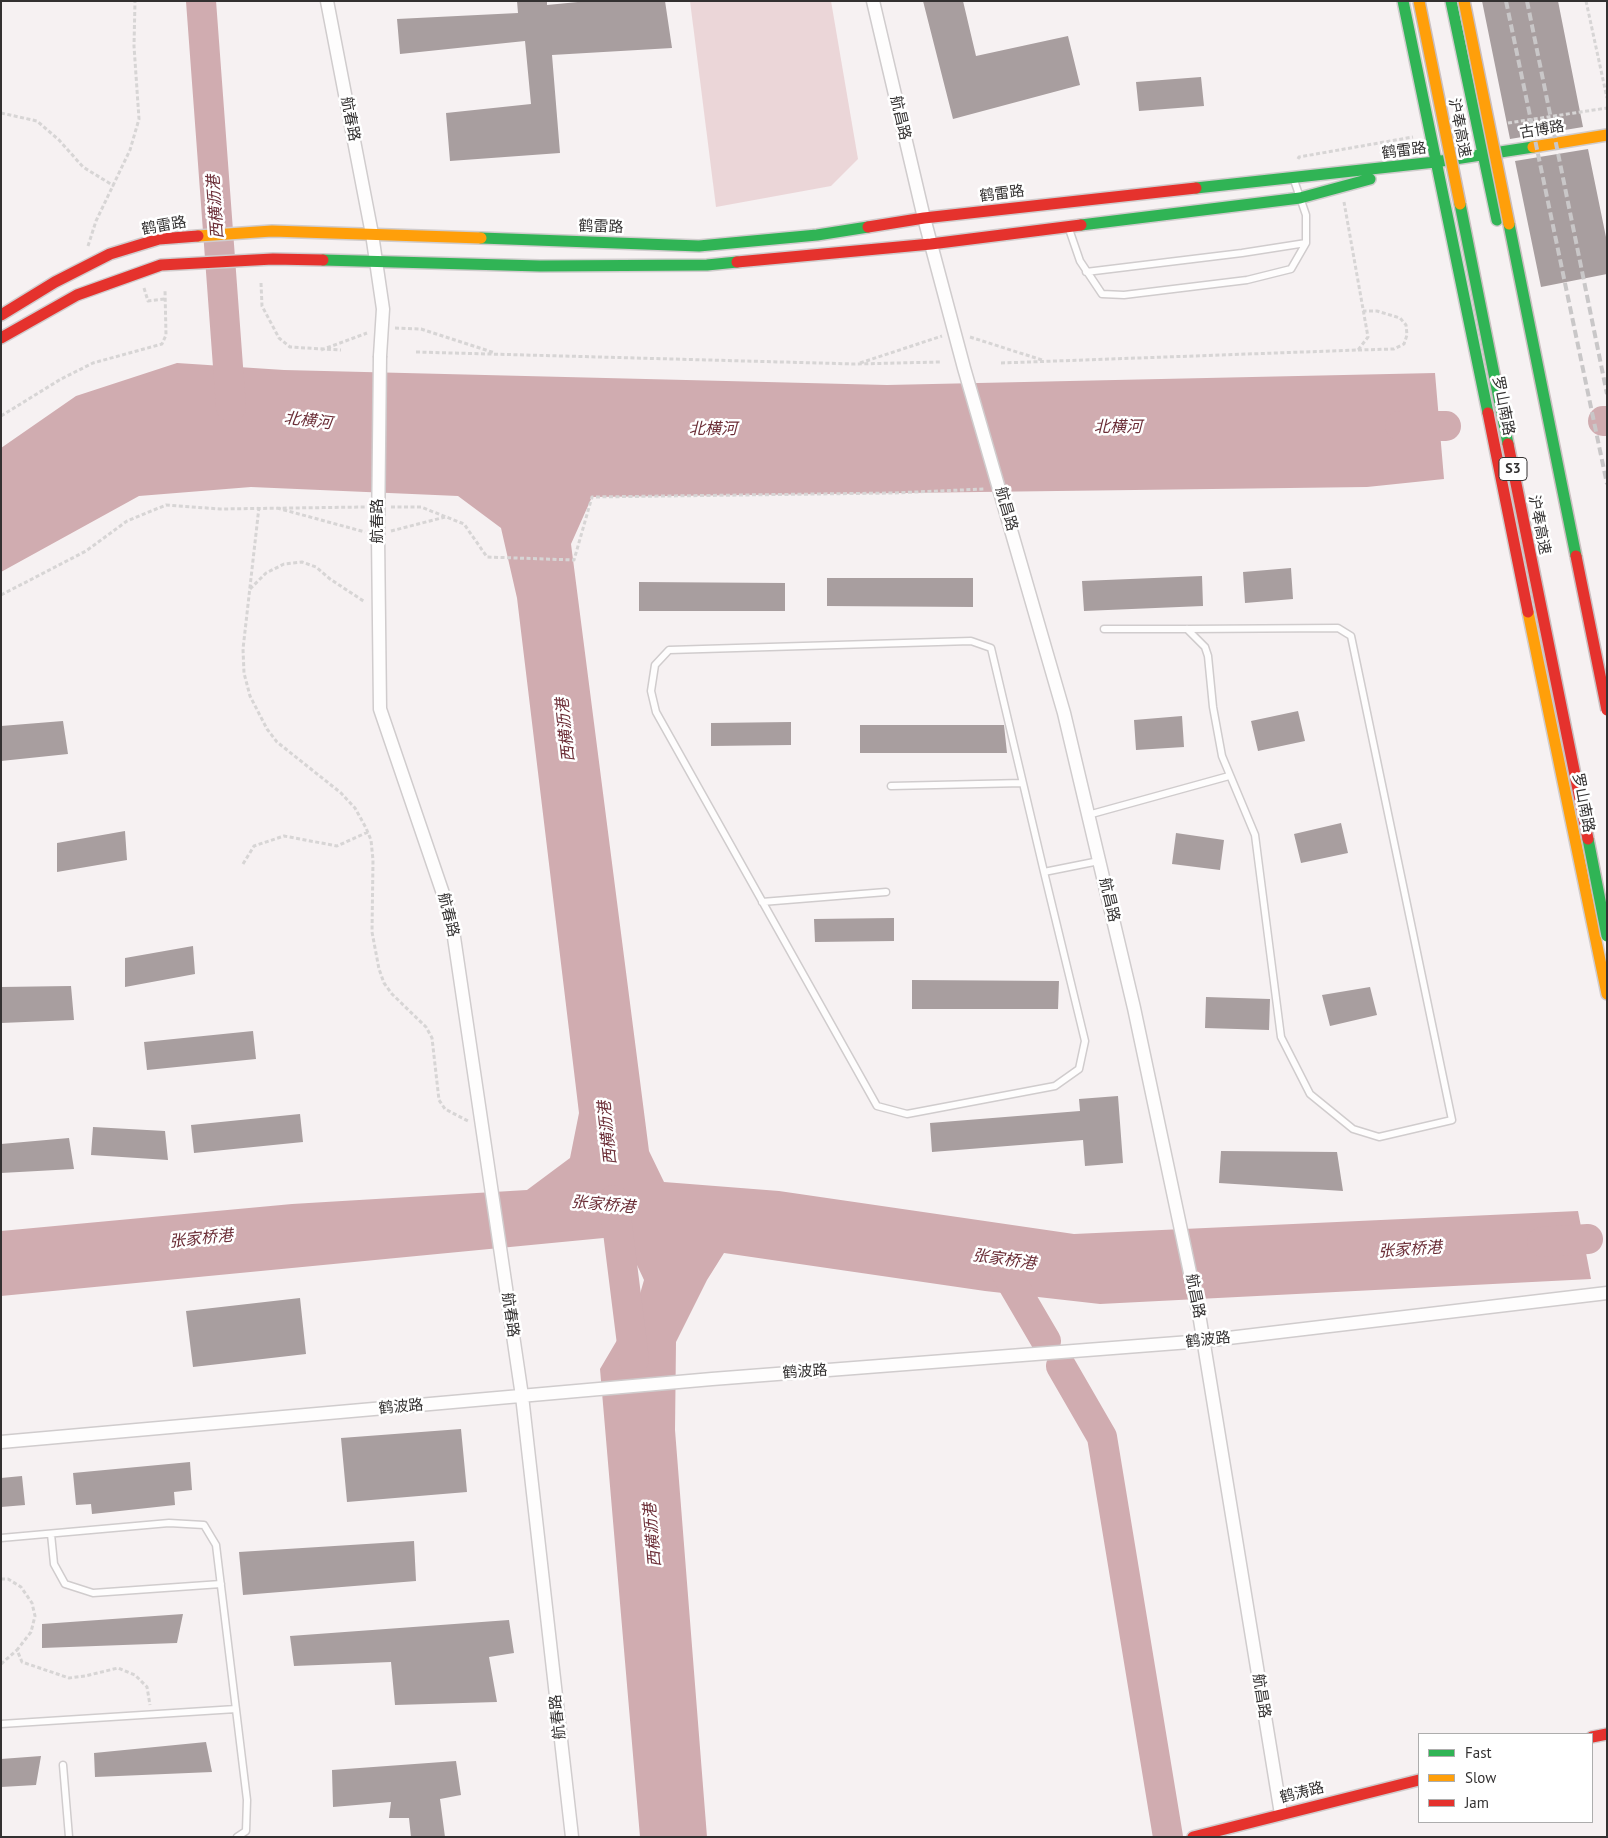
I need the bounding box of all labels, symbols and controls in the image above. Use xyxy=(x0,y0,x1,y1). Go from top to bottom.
street label: 航昌路 xyxy=(886,94,914,142)
street label: 航春路 xyxy=(337,95,363,143)
street label: 沪奉高速 xyxy=(1444,97,1474,159)
street label: 古博路 xyxy=(1518,118,1566,142)
street label: 鹤雷路 xyxy=(1381,139,1427,163)
water label: 西横沥港 xyxy=(204,174,228,240)
street label: 鹤雷路 xyxy=(979,182,1025,206)
street label: 鹤雷路 xyxy=(140,213,188,239)
street label: 鹤雷路 xyxy=(578,217,624,237)
street label: 罗山南路 xyxy=(1488,375,1518,437)
water label: 北横河 xyxy=(283,409,333,433)
water label: 北横河 xyxy=(1094,417,1142,437)
water label: 北横河 xyxy=(689,419,737,439)
road number: S3 xyxy=(1499,458,1527,480)
street label: 航昌路 xyxy=(991,485,1021,533)
street label: 沪奉高速 xyxy=(1524,494,1554,556)
street label: 航春路 xyxy=(369,499,387,543)
water label: 西横沥港 xyxy=(553,697,579,763)
street label: 罗山南路 xyxy=(1568,772,1598,834)
street label: 航昌路 xyxy=(1095,876,1123,924)
street label: 航春路 xyxy=(434,891,462,939)
water label: 西横沥港 xyxy=(595,1100,621,1166)
water label: 张家桥港 xyxy=(570,1193,636,1217)
water label: 张家桥港 xyxy=(168,1226,234,1252)
water label: 张家桥港 xyxy=(1377,1238,1443,1262)
water label: 张家桥港 xyxy=(971,1246,1037,1274)
street label: 航昌路 xyxy=(1182,1272,1208,1320)
street label: 航春路 xyxy=(498,1291,522,1339)
street label: 鹤波路 xyxy=(1185,1329,1231,1351)
street label: 鹤波路 xyxy=(782,1361,828,1383)
street label: 鹤波路 xyxy=(378,1396,424,1418)
water label: 西横沥港 xyxy=(641,1502,665,1568)
street label: 航昌路 xyxy=(1249,1672,1273,1720)
street label: 航春路 xyxy=(547,1694,569,1740)
legend xyxy=(1418,1733,1593,1823)
text: Fast xyxy=(1465,1743,1492,1762)
text: Slow xyxy=(1465,1768,1496,1787)
street label: 鹤涛路 xyxy=(1278,1779,1326,1807)
text: Jam xyxy=(1465,1793,1489,1812)

